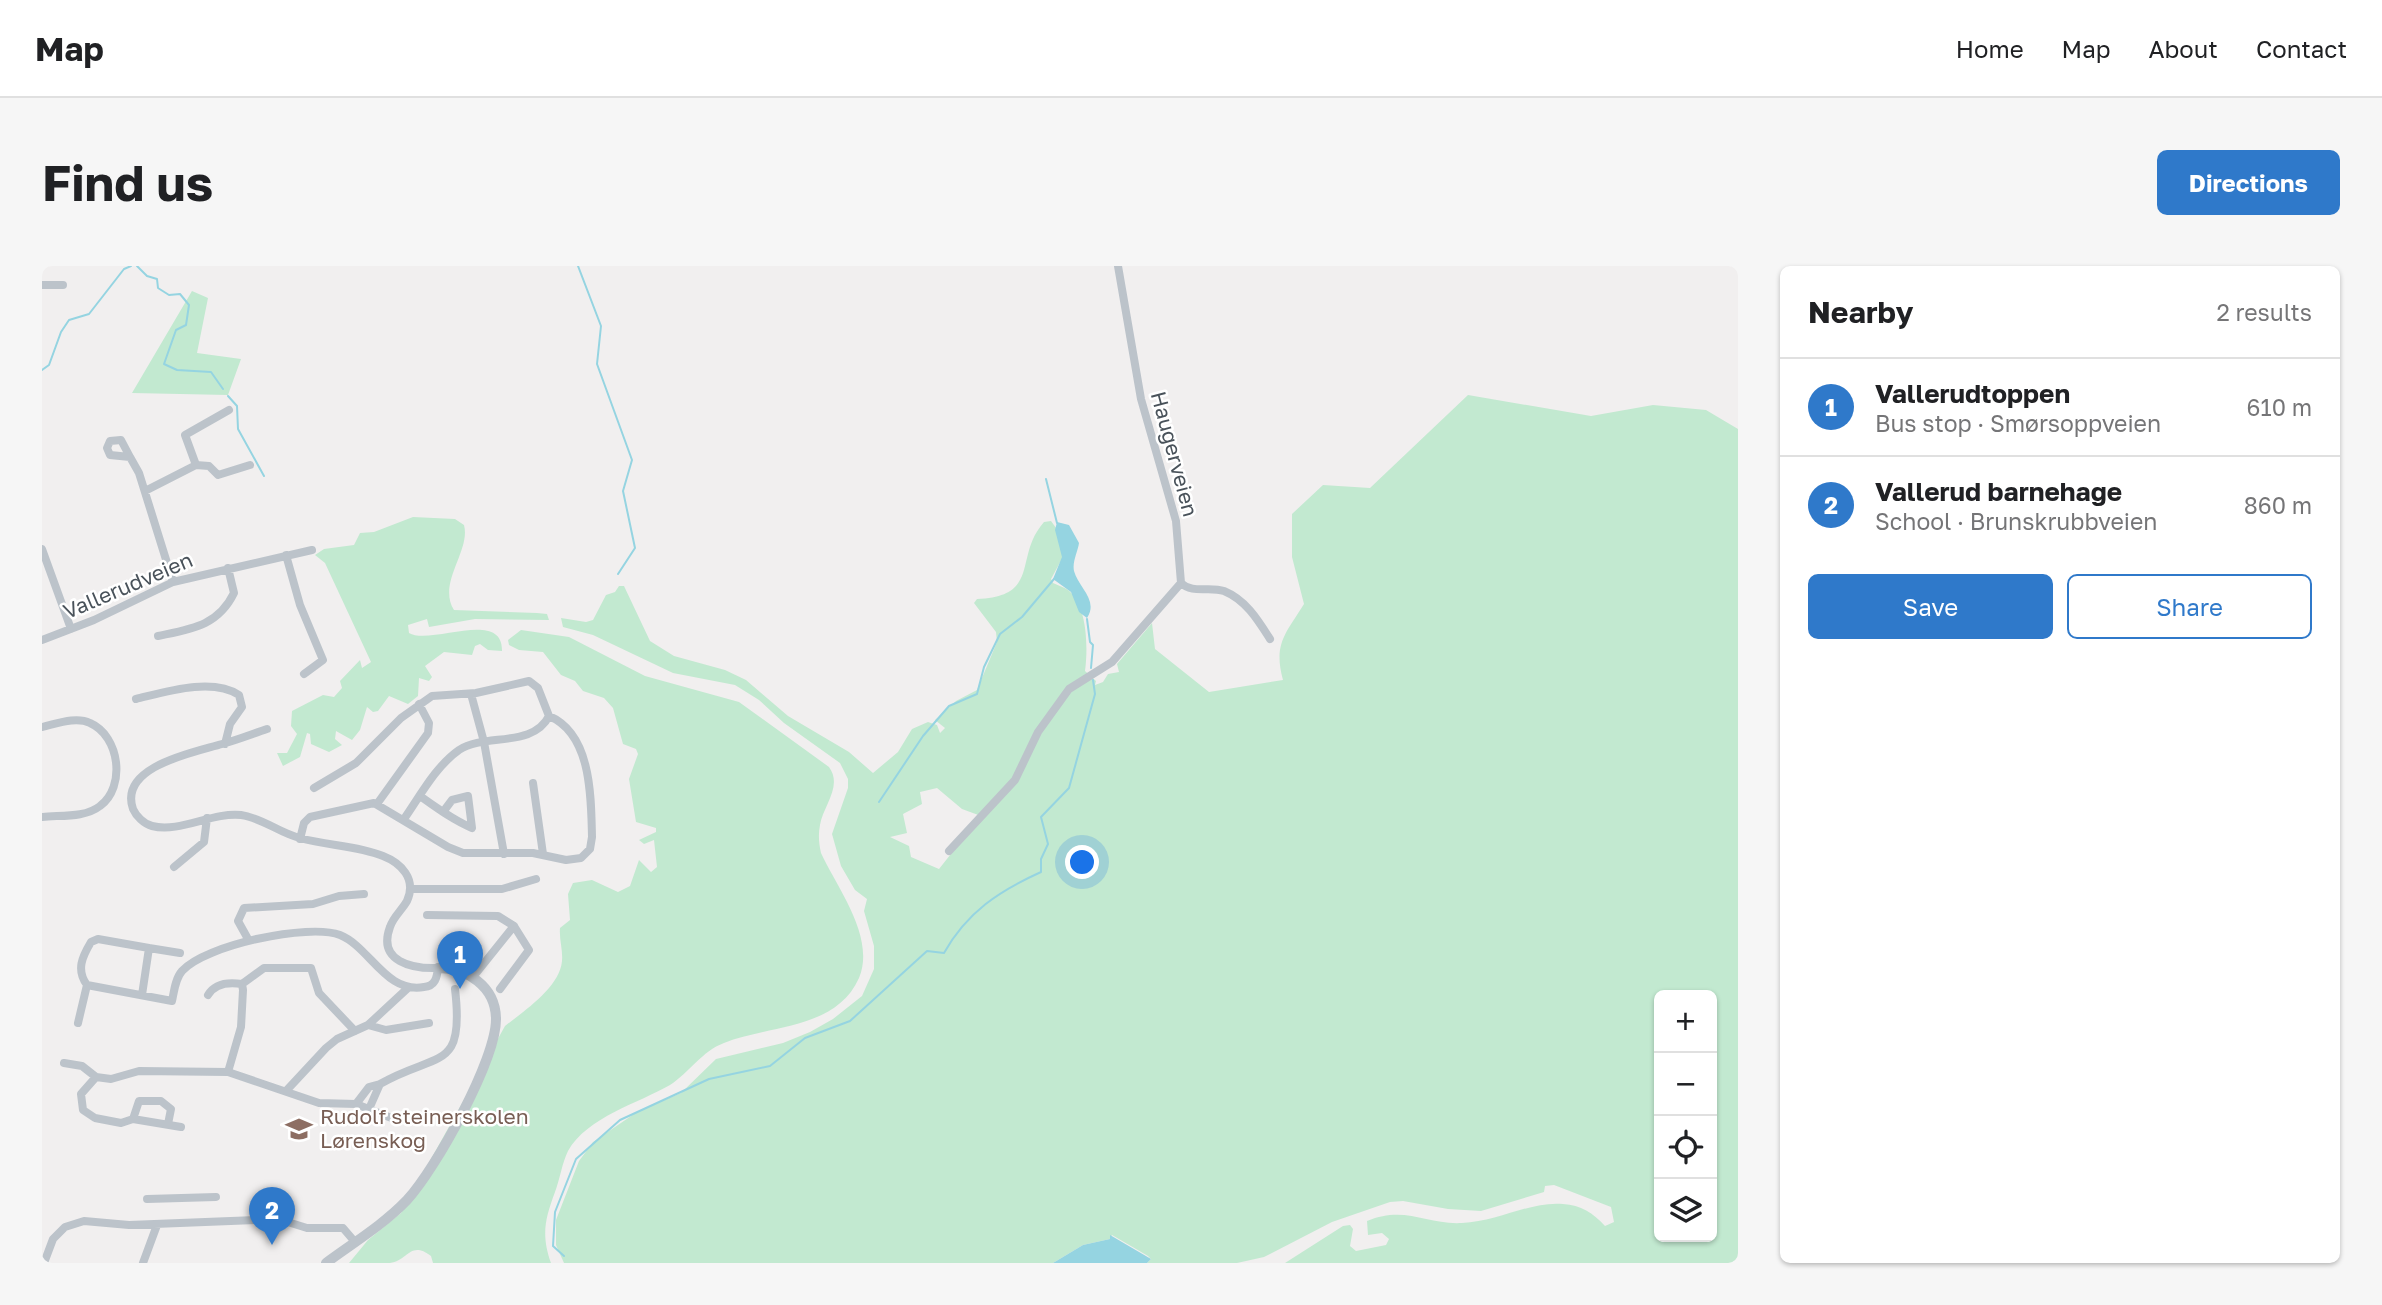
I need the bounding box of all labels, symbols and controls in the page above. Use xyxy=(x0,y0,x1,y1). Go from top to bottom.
text: Map xyxy=(35,29,104,68)
text: Home xyxy=(1956,34,2024,63)
text: Map xyxy=(2062,34,2111,63)
text: About xyxy=(2149,34,2218,63)
text: Contact xyxy=(2256,34,2347,63)
button: Directions xyxy=(2157,150,2340,215)
text: Find us xyxy=(42,153,213,212)
text: Nearby xyxy=(1808,294,1913,330)
text: 2 results xyxy=(2216,298,2312,326)
text: Vallerudtoppen xyxy=(1875,378,2070,409)
street label: Haugerveien xyxy=(1146,388,1204,519)
text: 1 xyxy=(1825,393,1837,421)
text: 610 m xyxy=(2247,393,2312,421)
text: Bus stop · Smørsoppveien xyxy=(1875,409,2161,437)
text: Vallerud barnehage xyxy=(1875,476,2122,507)
text: 2 xyxy=(1824,491,1838,519)
text: 860 m xyxy=(2244,491,2312,519)
text: School · Brunskrubbveien xyxy=(1875,507,2158,535)
street label: Vallerudveien xyxy=(59,546,196,624)
button: Save xyxy=(1808,574,2053,639)
button: Share xyxy=(2067,574,2312,639)
your location xyxy=(1065,845,1099,879)
pin: 1 xyxy=(437,931,483,989)
map controls xyxy=(1654,990,1717,1242)
button: + xyxy=(1654,990,1717,1053)
button: − xyxy=(1654,1053,1717,1116)
place label: Rudolf steinerskolen Lørenskog xyxy=(320,1103,529,1153)
school or university icon: Rudolf steinerskolen Lørenskog xyxy=(284,1114,314,1144)
button: locate xyxy=(1654,1116,1717,1179)
button: layers xyxy=(1654,1179,1717,1242)
pin: 2 xyxy=(249,1187,295,1245)

